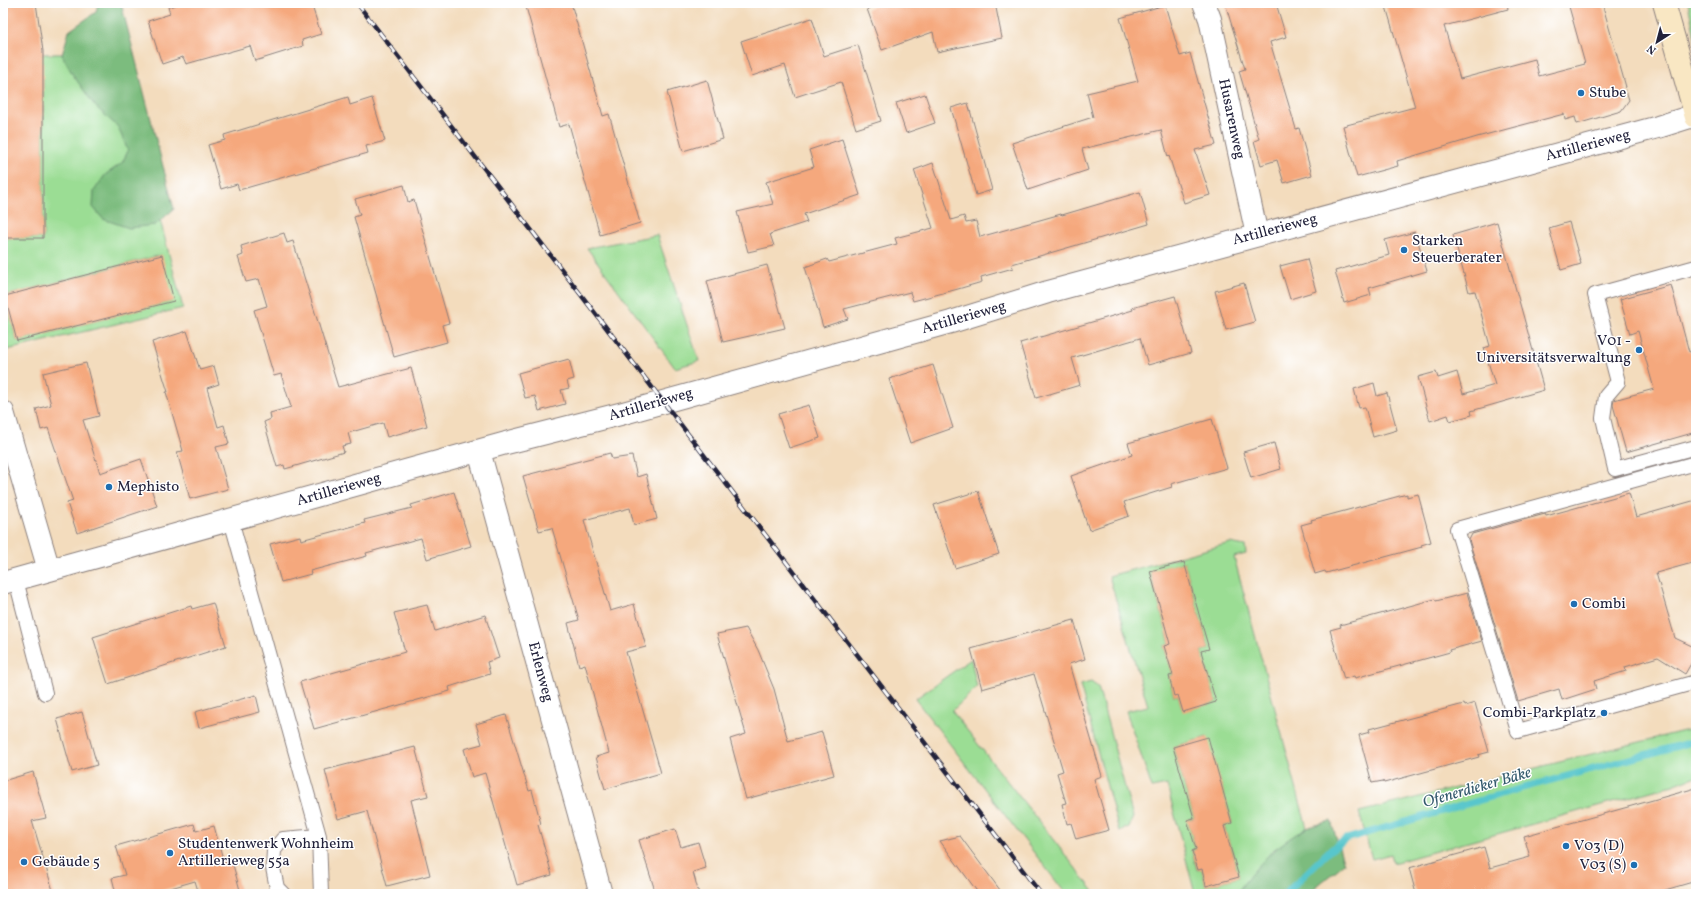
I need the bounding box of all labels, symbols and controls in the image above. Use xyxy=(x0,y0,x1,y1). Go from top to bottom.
north arrow xyxy=(1637,22,1677,62)
text: N xyxy=(1644,40,1660,57)
street label: Husarenweg xyxy=(1212,77,1250,161)
place label: Stube xyxy=(1589,83,1626,104)
marker: Stube xyxy=(1576,88,1586,98)
street label: Artillerieweg xyxy=(1543,125,1633,167)
street label: Artillerieweg xyxy=(1230,209,1320,251)
place label: Starken Steuerberater xyxy=(1412,231,1502,269)
marker: Starken Steuerberater xyxy=(1399,245,1409,255)
street label: Artillerieweg xyxy=(919,296,1009,340)
place label: V01 - Universitätsverwaltung xyxy=(1476,331,1631,369)
marker: V01 - Universitätsverwaltung xyxy=(1634,345,1644,355)
street label: Artillerieweg xyxy=(606,383,696,427)
street label: Artillerieweg xyxy=(294,468,384,512)
place label: Mephisto xyxy=(117,477,179,498)
marker: Mephisto xyxy=(104,482,114,492)
place label: Combi xyxy=(1582,594,1626,615)
marker: Combi xyxy=(1569,599,1579,609)
street label: Erlenweg xyxy=(522,640,558,705)
place label: Combi-Parkplatz xyxy=(1483,703,1596,724)
marker: Combi-Parkplatz xyxy=(1599,708,1609,718)
water label: Ofenerdieker Bäke xyxy=(1420,762,1534,814)
place label: Studentenwerk Wohnheim Artillerieweg 55a xyxy=(178,834,354,872)
place label: V03 (D) xyxy=(1574,836,1624,857)
marker: V03 (D) xyxy=(1561,841,1571,851)
marker: Studentenwerk Wohnheim Artillerieweg 55a xyxy=(165,848,175,858)
place label: Gebäude 5 xyxy=(32,852,100,873)
place label: V03 (S) xyxy=(1579,855,1626,876)
marker: Gebäude 5 xyxy=(19,857,29,867)
marker: V03 (S) xyxy=(1629,860,1639,870)

